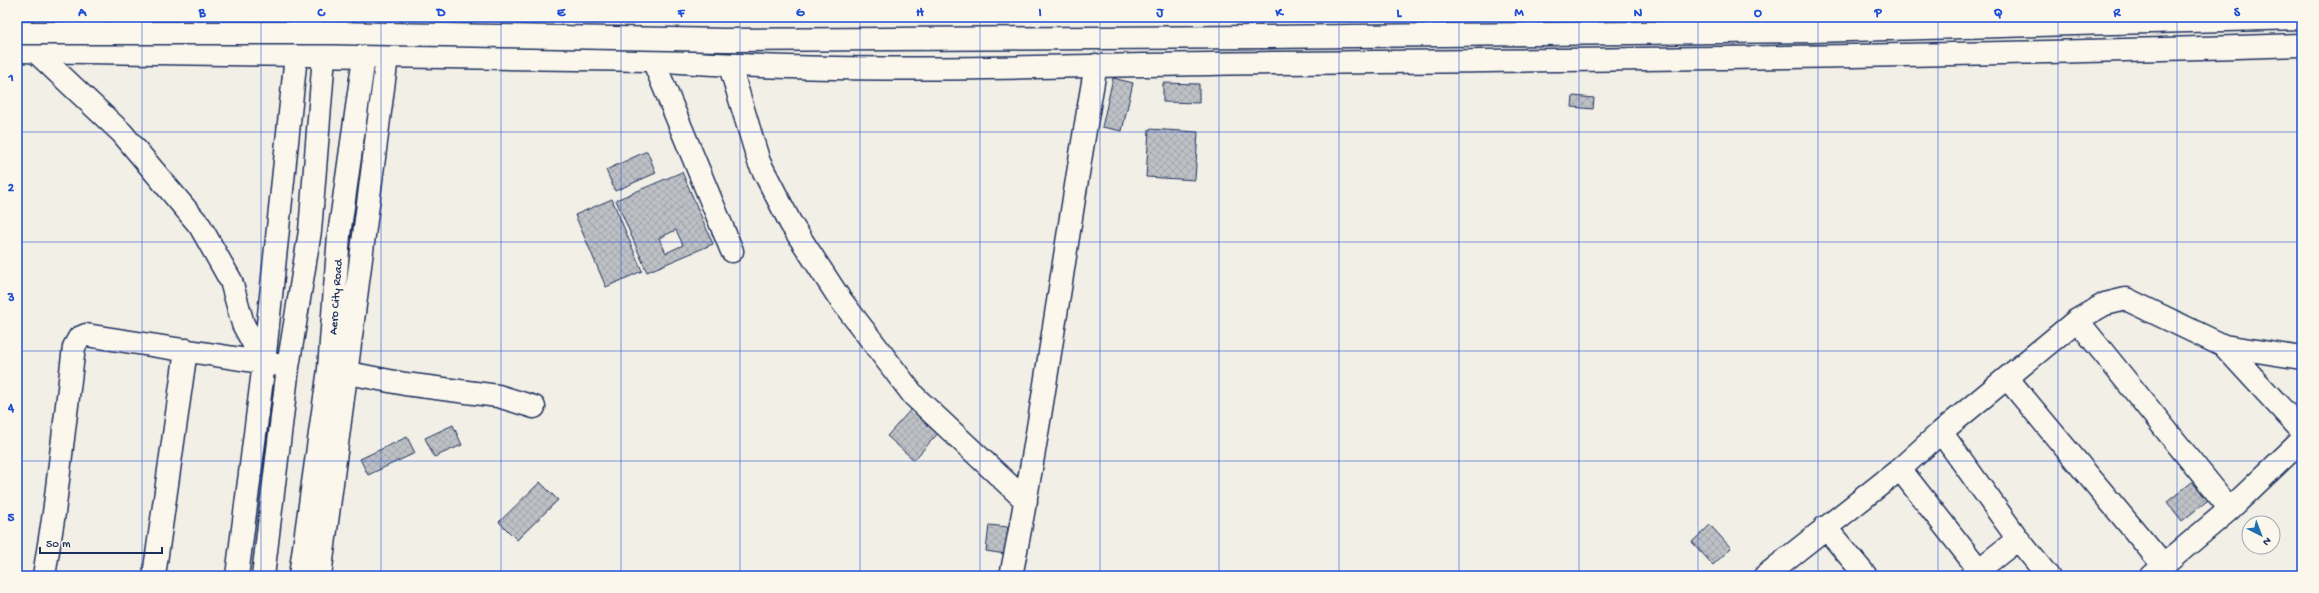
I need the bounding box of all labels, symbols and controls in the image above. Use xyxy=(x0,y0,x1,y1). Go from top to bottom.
text: A xyxy=(77,6,87,21)
text: B xyxy=(198,6,207,21)
text: C xyxy=(316,6,326,21)
text: D xyxy=(436,6,446,21)
text: E xyxy=(557,6,566,21)
text: F xyxy=(677,6,686,21)
text: G xyxy=(796,6,805,21)
text: H xyxy=(916,6,924,21)
text: I xyxy=(1038,6,1042,21)
text: J xyxy=(1156,6,1165,21)
text: K xyxy=(1274,6,1284,21)
text: L xyxy=(1397,6,1403,21)
text: M xyxy=(1514,6,1524,21)
text: N xyxy=(1634,6,1643,21)
text: O xyxy=(1754,6,1762,21)
text: P xyxy=(1873,6,1882,21)
text: Q xyxy=(1994,6,2003,21)
text: R xyxy=(2113,6,2122,21)
text: S xyxy=(2234,6,2241,21)
text: 1 xyxy=(7,71,14,86)
text: 2 xyxy=(8,181,15,196)
street label: Aero City Road xyxy=(327,258,347,335)
text: 3 xyxy=(7,291,15,306)
text: 4 xyxy=(7,401,15,416)
text: 5 xyxy=(8,511,15,526)
north arrow xyxy=(2241,515,2281,555)
scale bar xyxy=(40,529,162,555)
text: N xyxy=(2260,534,2273,548)
text: 50 m xyxy=(46,538,71,552)

